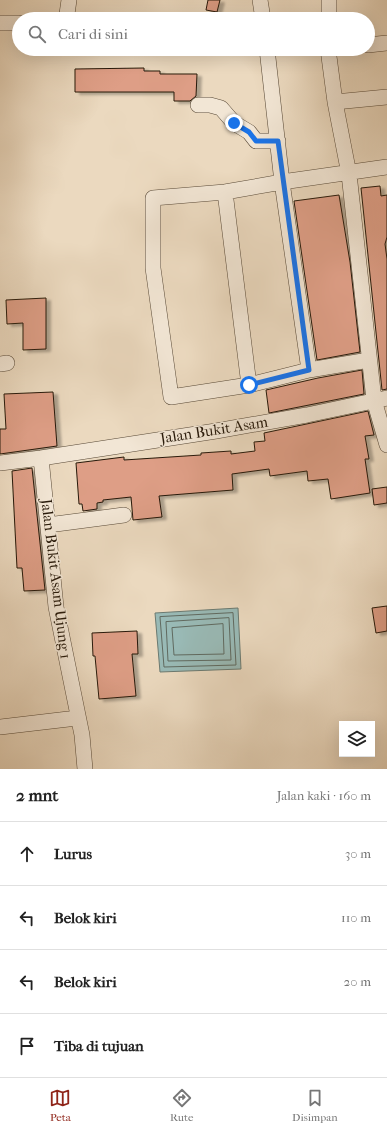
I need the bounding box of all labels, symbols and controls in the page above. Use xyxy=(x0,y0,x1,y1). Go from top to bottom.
search box xyxy=(12,12,375,56)
icon: search xyxy=(26,23,48,45)
text: Cari di sini xyxy=(58,25,128,43)
route end xyxy=(225,114,243,132)
route start xyxy=(240,376,258,394)
street label: Jalan Bukit Asam xyxy=(158,413,270,448)
street label: Jalan Bukit Asam Ujung 1 xyxy=(37,497,75,660)
map controls xyxy=(339,721,375,757)
button: layers xyxy=(339,721,375,757)
text: 2 mnt xyxy=(16,785,58,805)
text: Jalan kaki · 160 m xyxy=(277,788,371,803)
icon: ahead xyxy=(16,843,38,865)
text: Lurus xyxy=(54,845,92,863)
text: 30 m xyxy=(345,846,371,861)
icon: left xyxy=(16,907,38,929)
text: Belok kiri xyxy=(54,909,117,927)
text: 110 m xyxy=(341,910,371,925)
icon: left xyxy=(16,971,38,993)
text: Belok kiri xyxy=(54,973,117,991)
text: 20 m xyxy=(344,974,371,989)
icon: arrive xyxy=(16,1035,38,1057)
text: Tiba di tujuan xyxy=(54,1037,144,1055)
tab: Peta xyxy=(49,1087,71,1124)
tab: Rute xyxy=(170,1087,193,1124)
tab: Disimpan xyxy=(292,1087,338,1124)

